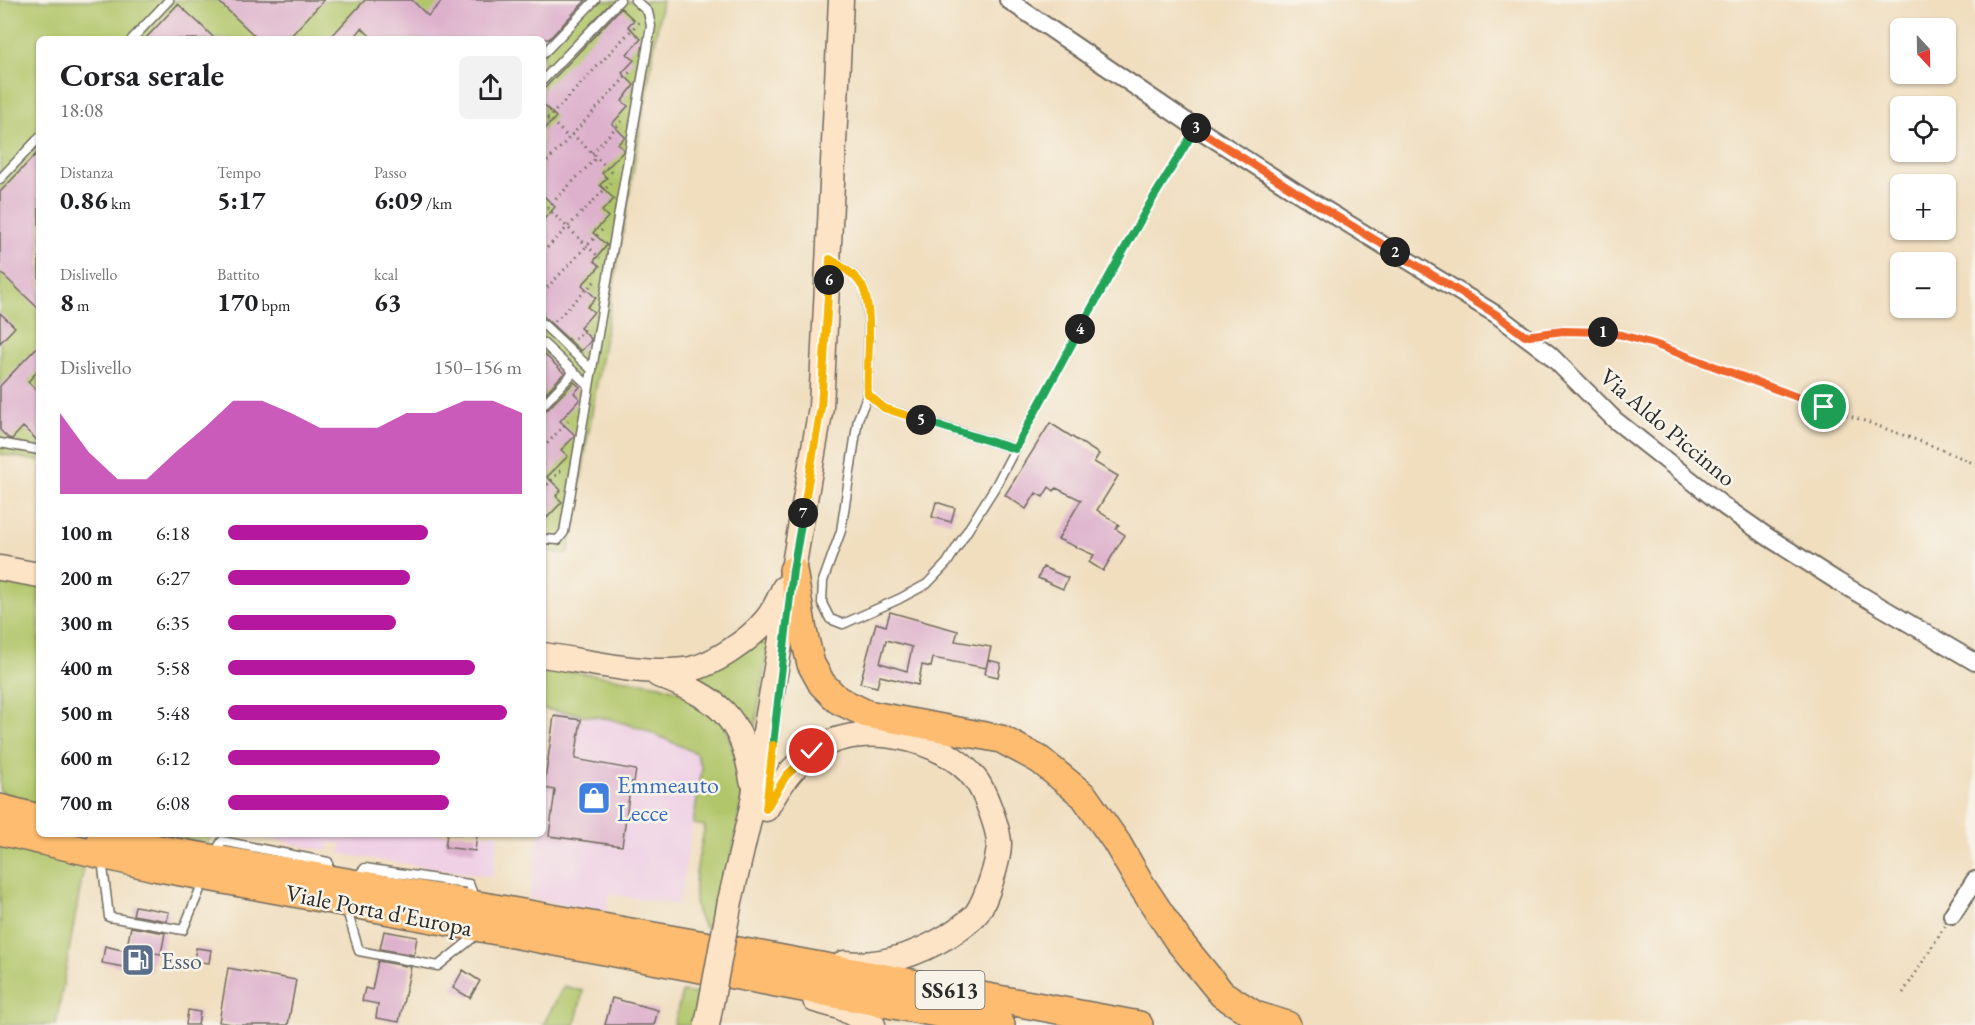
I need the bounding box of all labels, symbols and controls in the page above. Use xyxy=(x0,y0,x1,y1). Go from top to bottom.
north arrow xyxy=(1890,18,1956,84)
map controls xyxy=(1890,18,1956,318)
text: Corsa serale xyxy=(60,53,224,96)
button: share xyxy=(459,56,522,119)
button: locate xyxy=(1890,96,1956,162)
text: 18:08 xyxy=(60,97,103,123)
pin: 3 xyxy=(1181,113,1211,143)
text: 3 xyxy=(1192,117,1200,138)
text: Distanza xyxy=(60,162,113,183)
text: Tempo xyxy=(217,162,261,183)
text: Passo xyxy=(374,162,407,183)
button: + xyxy=(1890,174,1956,240)
text: 0.86 xyxy=(60,183,108,217)
text: 5:17 xyxy=(217,183,266,217)
text: 6:09 xyxy=(374,183,423,217)
text: km xyxy=(108,193,131,214)
text: /km xyxy=(423,193,452,214)
pin: 2 xyxy=(1380,237,1410,267)
text: 2 xyxy=(1391,241,1399,262)
button: − xyxy=(1890,252,1956,318)
text: Dislivello xyxy=(60,264,117,285)
text: Battito xyxy=(217,264,260,285)
text: kcal xyxy=(374,264,398,285)
pin: 6 xyxy=(814,265,844,295)
text: 6 xyxy=(825,269,833,290)
text: 8 xyxy=(60,285,74,319)
text: 170 xyxy=(217,285,258,319)
text: 63 xyxy=(374,285,402,319)
text: m xyxy=(74,295,89,316)
text: bpm xyxy=(258,295,290,316)
pin: 4 xyxy=(1065,314,1095,344)
pin: 1 xyxy=(1588,317,1618,347)
text: 4 xyxy=(1076,318,1084,339)
text: 1 xyxy=(1599,321,1607,342)
text: Dislivello xyxy=(60,354,132,380)
text: 150–156 m xyxy=(434,354,522,380)
street label: Via Aldo Piccinno xyxy=(1594,361,1743,493)
pin xyxy=(1798,381,1849,432)
icon: arrive xyxy=(1807,390,1840,423)
pin: 5 xyxy=(906,405,936,435)
text: 5 xyxy=(917,409,925,430)
pin: 7 xyxy=(788,498,818,528)
text: 7 xyxy=(799,502,807,523)
text: 100 m xyxy=(60,520,113,546)
text: 6:18 xyxy=(156,520,190,546)
text: 200 m xyxy=(60,565,113,591)
text: 6:27 xyxy=(156,565,190,591)
text: 300 m xyxy=(60,610,113,636)
text: 6:35 xyxy=(156,610,190,636)
text: 400 m xyxy=(60,655,113,681)
text: 5:58 xyxy=(156,655,190,681)
text: 500 m xyxy=(60,700,113,726)
text: 5:48 xyxy=(156,700,190,726)
pin xyxy=(786,725,837,776)
icon: check xyxy=(795,734,828,767)
text: 600 m xyxy=(60,745,113,771)
text: 6:12 xyxy=(156,745,190,771)
place label: Emmeauto Lecce xyxy=(617,769,719,828)
shop icon: Emmeauto Lecce xyxy=(576,780,612,816)
text: 700 m xyxy=(60,790,113,816)
text: 6:08 xyxy=(156,790,190,816)
street label: Viale Porta d'Europa xyxy=(283,877,475,943)
fuel station icon: Esso xyxy=(120,942,156,978)
place label: Esso xyxy=(161,945,202,976)
road number: SS613 xyxy=(916,971,984,1009)

